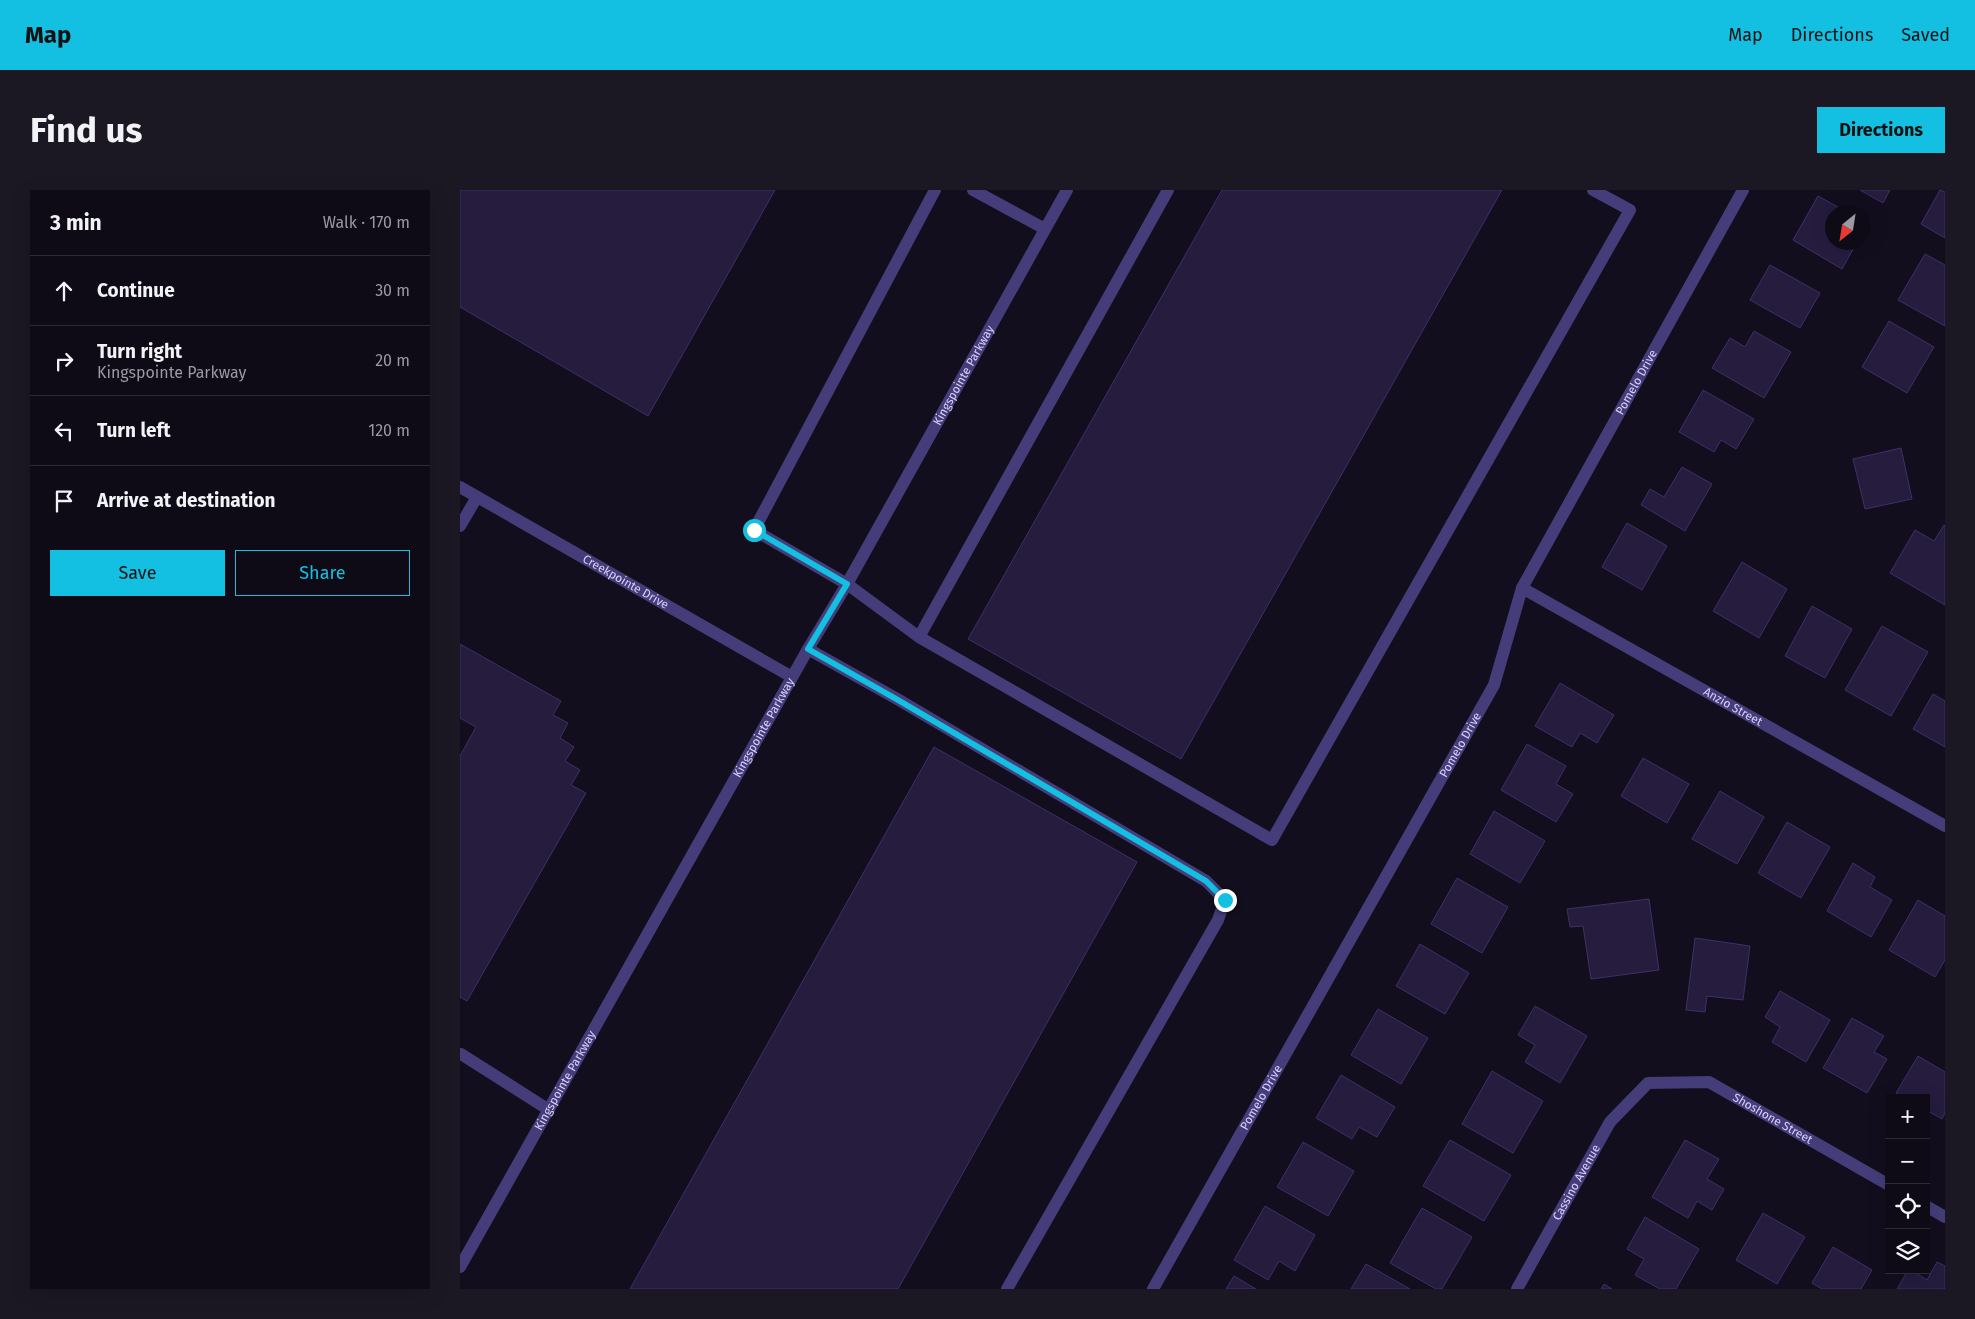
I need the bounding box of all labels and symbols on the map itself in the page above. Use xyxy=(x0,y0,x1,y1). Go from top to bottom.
north arrow xyxy=(1825,205,1870,250)
street label: Kingspointe Parkway xyxy=(930,323,997,428)
street label: Pomelo Drive xyxy=(1613,347,1660,417)
route start xyxy=(743,519,766,542)
street label: Creekpointe Drive xyxy=(580,552,671,612)
street label: Kingspointe Parkway xyxy=(730,675,797,780)
street label: Anzio Street xyxy=(1701,685,1765,729)
street label: Pomelo Drive xyxy=(1436,710,1484,780)
route end xyxy=(1214,889,1237,912)
street label: Kingspointe Parkway xyxy=(531,1028,599,1133)
street label: Pomelo Drive xyxy=(1237,1062,1285,1132)
street label: Shoshone Street xyxy=(1730,1090,1816,1147)
street label: Cassino Avenue xyxy=(1550,1142,1603,1223)

